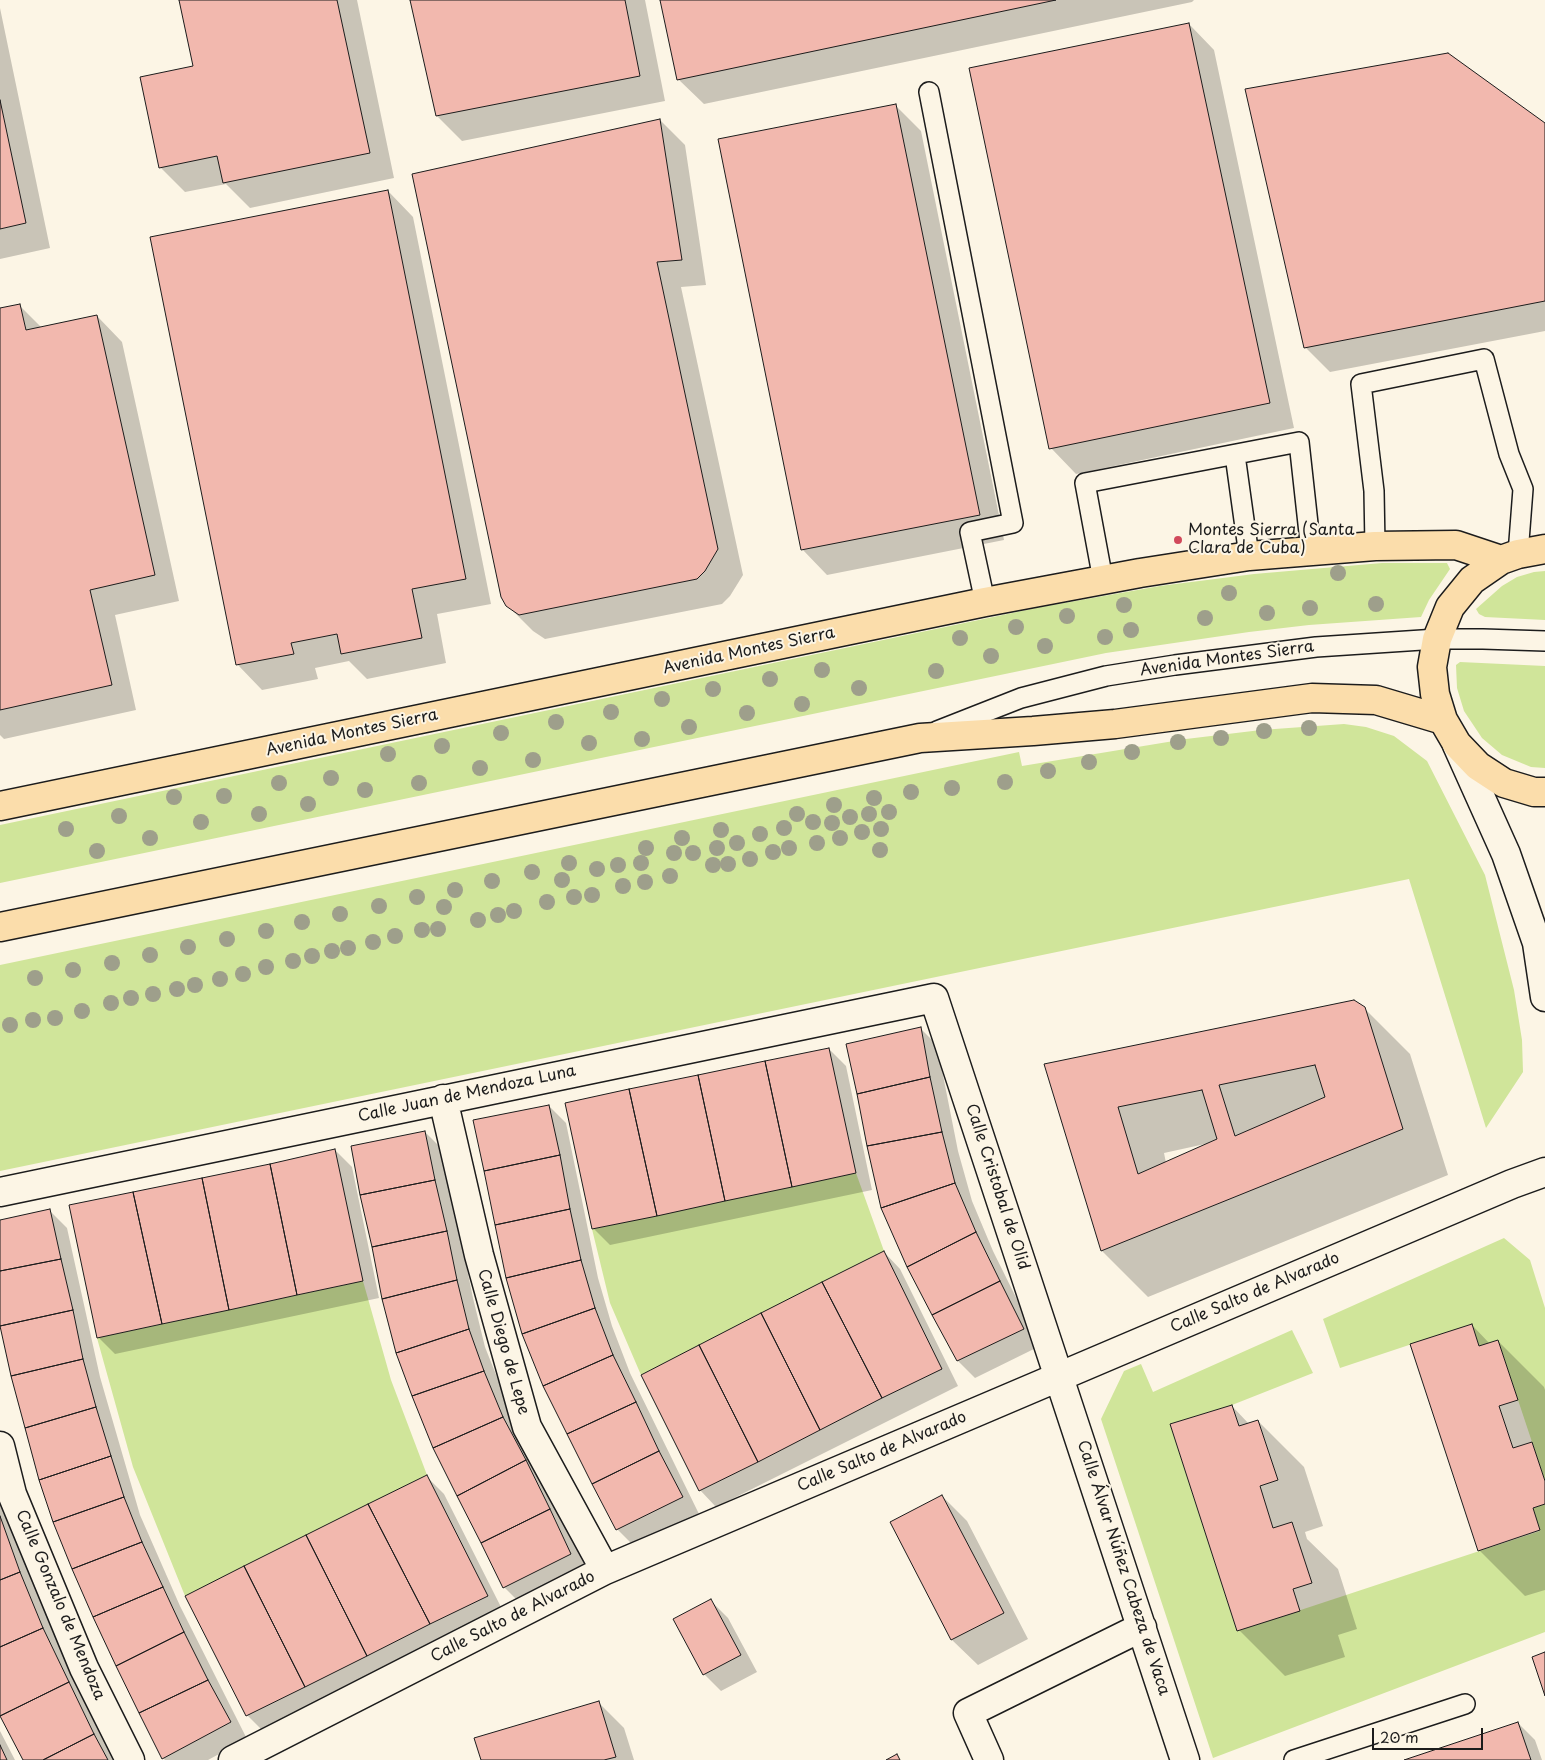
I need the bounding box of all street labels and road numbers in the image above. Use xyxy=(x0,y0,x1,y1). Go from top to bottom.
street label: Avenida Montes Sierra xyxy=(661,623,837,679)
street label: Avenida Montes Sierra xyxy=(1139,637,1315,681)
street label: Avenida Montes Sierra xyxy=(264,705,440,761)
street label: Calle Juan de Mendoza Luna xyxy=(356,1062,578,1126)
street label: Calle Cristobal de Olid xyxy=(961,1101,1033,1273)
street label: Calle Salto de Alvarado xyxy=(1168,1249,1342,1337)
street label: Calle Diego de Lepe xyxy=(473,1267,533,1417)
street label: Calle Salto de Alvarado xyxy=(795,1408,969,1496)
street label: Calle Álvar Núñez Cabeza de Vaca xyxy=(1073,1438,1173,1698)
street label: Calle Gonzalo de Mendoza xyxy=(11,1507,109,1703)
street label: Calle Salto de Alvarado xyxy=(428,1567,598,1667)

